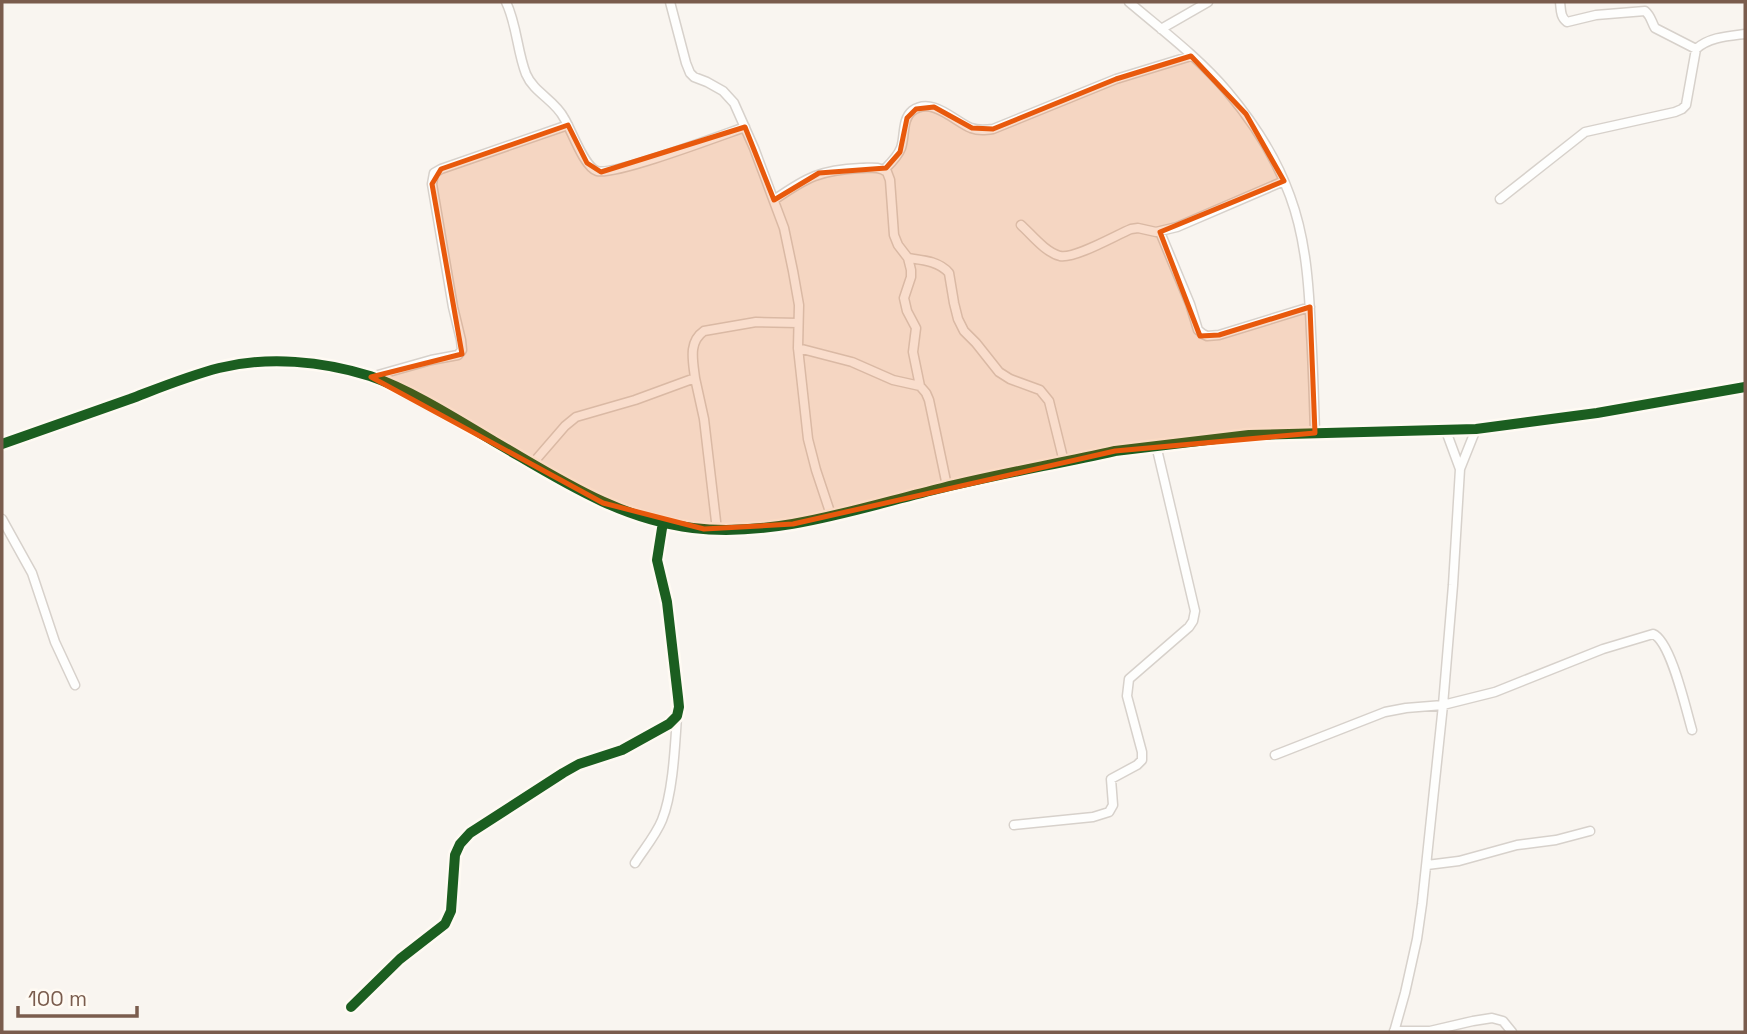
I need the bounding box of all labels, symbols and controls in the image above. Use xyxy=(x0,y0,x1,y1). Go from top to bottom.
scale bar xyxy=(18,974,136,1018)
text: 100 m xyxy=(28,985,87,1012)

